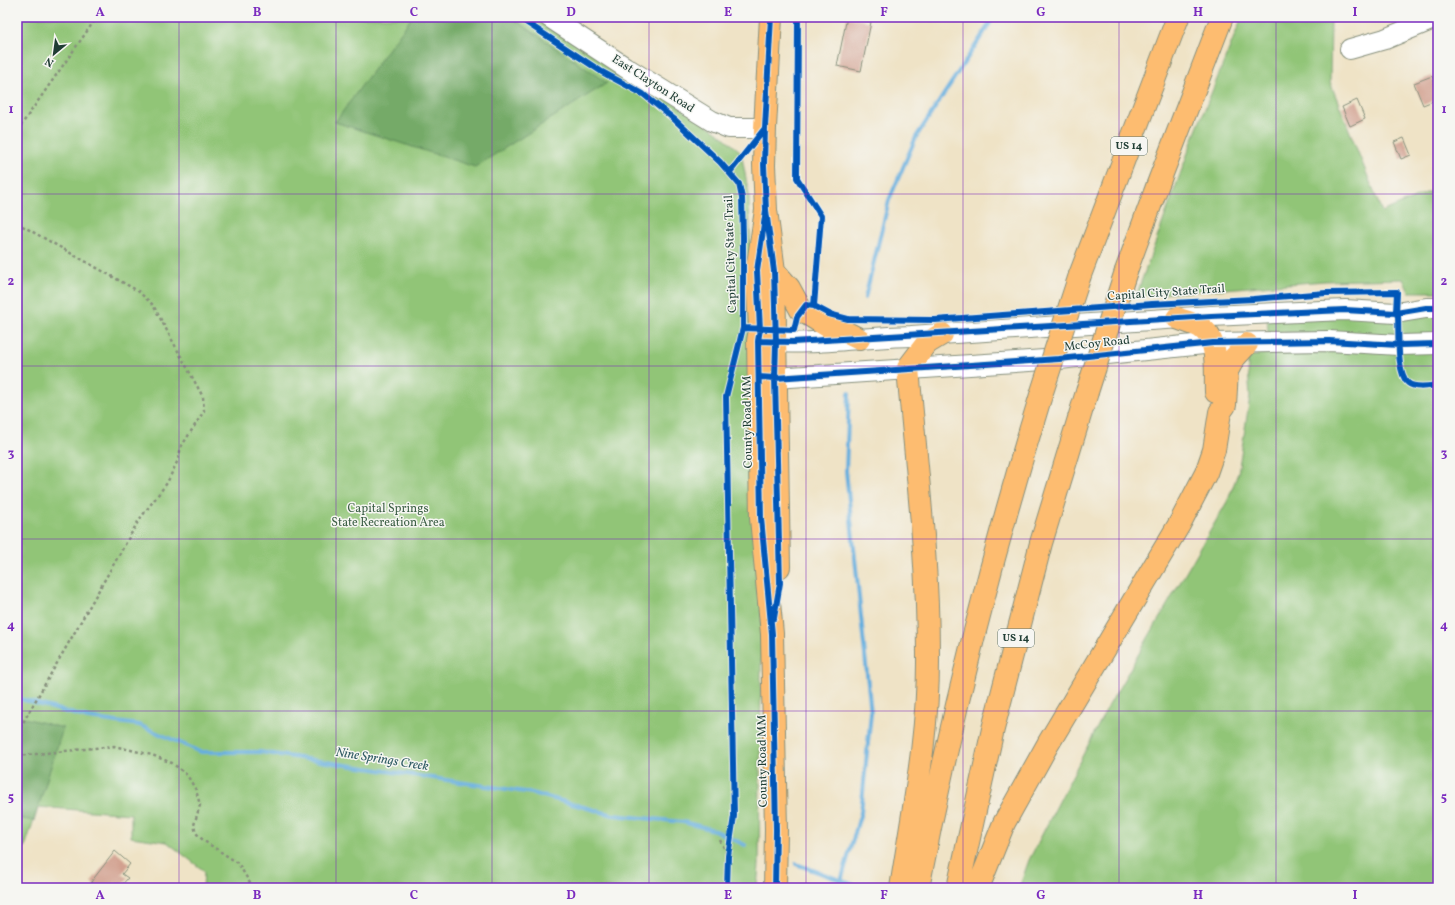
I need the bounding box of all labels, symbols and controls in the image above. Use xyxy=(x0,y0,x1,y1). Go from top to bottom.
text: A xyxy=(95,4,105,22)
text: B xyxy=(253,4,262,22)
text: C xyxy=(410,4,418,22)
text: D xyxy=(566,4,576,22)
text: E xyxy=(724,4,732,22)
text: F xyxy=(880,4,888,22)
text: G xyxy=(1036,4,1046,22)
text: H xyxy=(1193,4,1203,22)
text: I xyxy=(1353,4,1358,22)
north arrow xyxy=(34,34,74,74)
street label: East Clayton Road xyxy=(609,51,698,117)
text: N xyxy=(43,53,57,70)
text: 1 xyxy=(8,101,14,119)
text: 1 xyxy=(1441,101,1447,119)
road number: US 14 xyxy=(1111,137,1147,155)
street label: Capital City State Trail xyxy=(721,194,741,313)
text: 2 xyxy=(8,273,15,291)
text: 2 xyxy=(1441,273,1448,291)
street label: Capital City State Trail xyxy=(1107,281,1226,305)
street label: McCoy Road xyxy=(1063,333,1131,355)
street label: County Road MM xyxy=(739,375,757,469)
text: 3 xyxy=(8,445,15,463)
text: 3 xyxy=(1441,445,1448,463)
park label: Capital Springs State Recreation Area xyxy=(331,501,445,531)
text: 4 xyxy=(7,617,15,635)
text: 4 xyxy=(1440,617,1448,635)
road number: US 14 xyxy=(998,629,1034,647)
street label: County Road MM xyxy=(754,714,772,808)
water label: Nine Springs Creek xyxy=(334,744,430,776)
text: 5 xyxy=(8,789,14,807)
text: 5 xyxy=(1441,789,1447,807)
text: A xyxy=(95,887,105,905)
text: B xyxy=(253,887,262,905)
text: C xyxy=(410,887,418,905)
text: D xyxy=(566,887,576,905)
text: E xyxy=(724,887,732,905)
text: F xyxy=(880,887,888,905)
text: G xyxy=(1036,887,1046,905)
text: H xyxy=(1193,887,1203,905)
text: I xyxy=(1353,887,1358,905)

